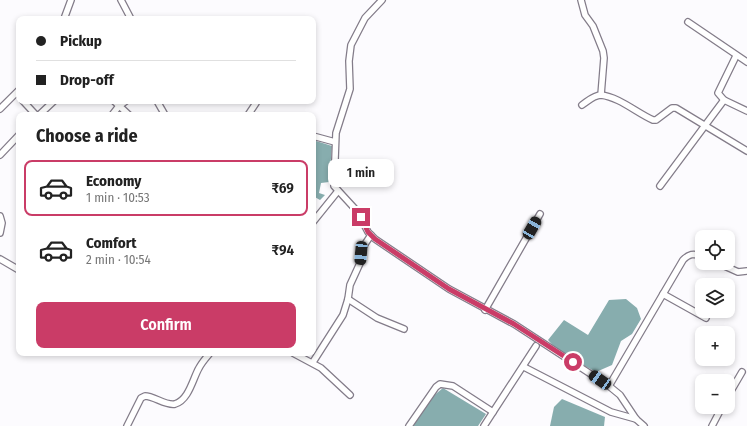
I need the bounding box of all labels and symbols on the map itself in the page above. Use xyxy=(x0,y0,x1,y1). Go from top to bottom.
callout: 1 min xyxy=(328,159,394,187)
route end xyxy=(352,208,370,226)
car xyxy=(521,215,543,241)
car xyxy=(354,241,368,265)
route start xyxy=(564,353,582,371)
car xyxy=(587,368,613,392)

